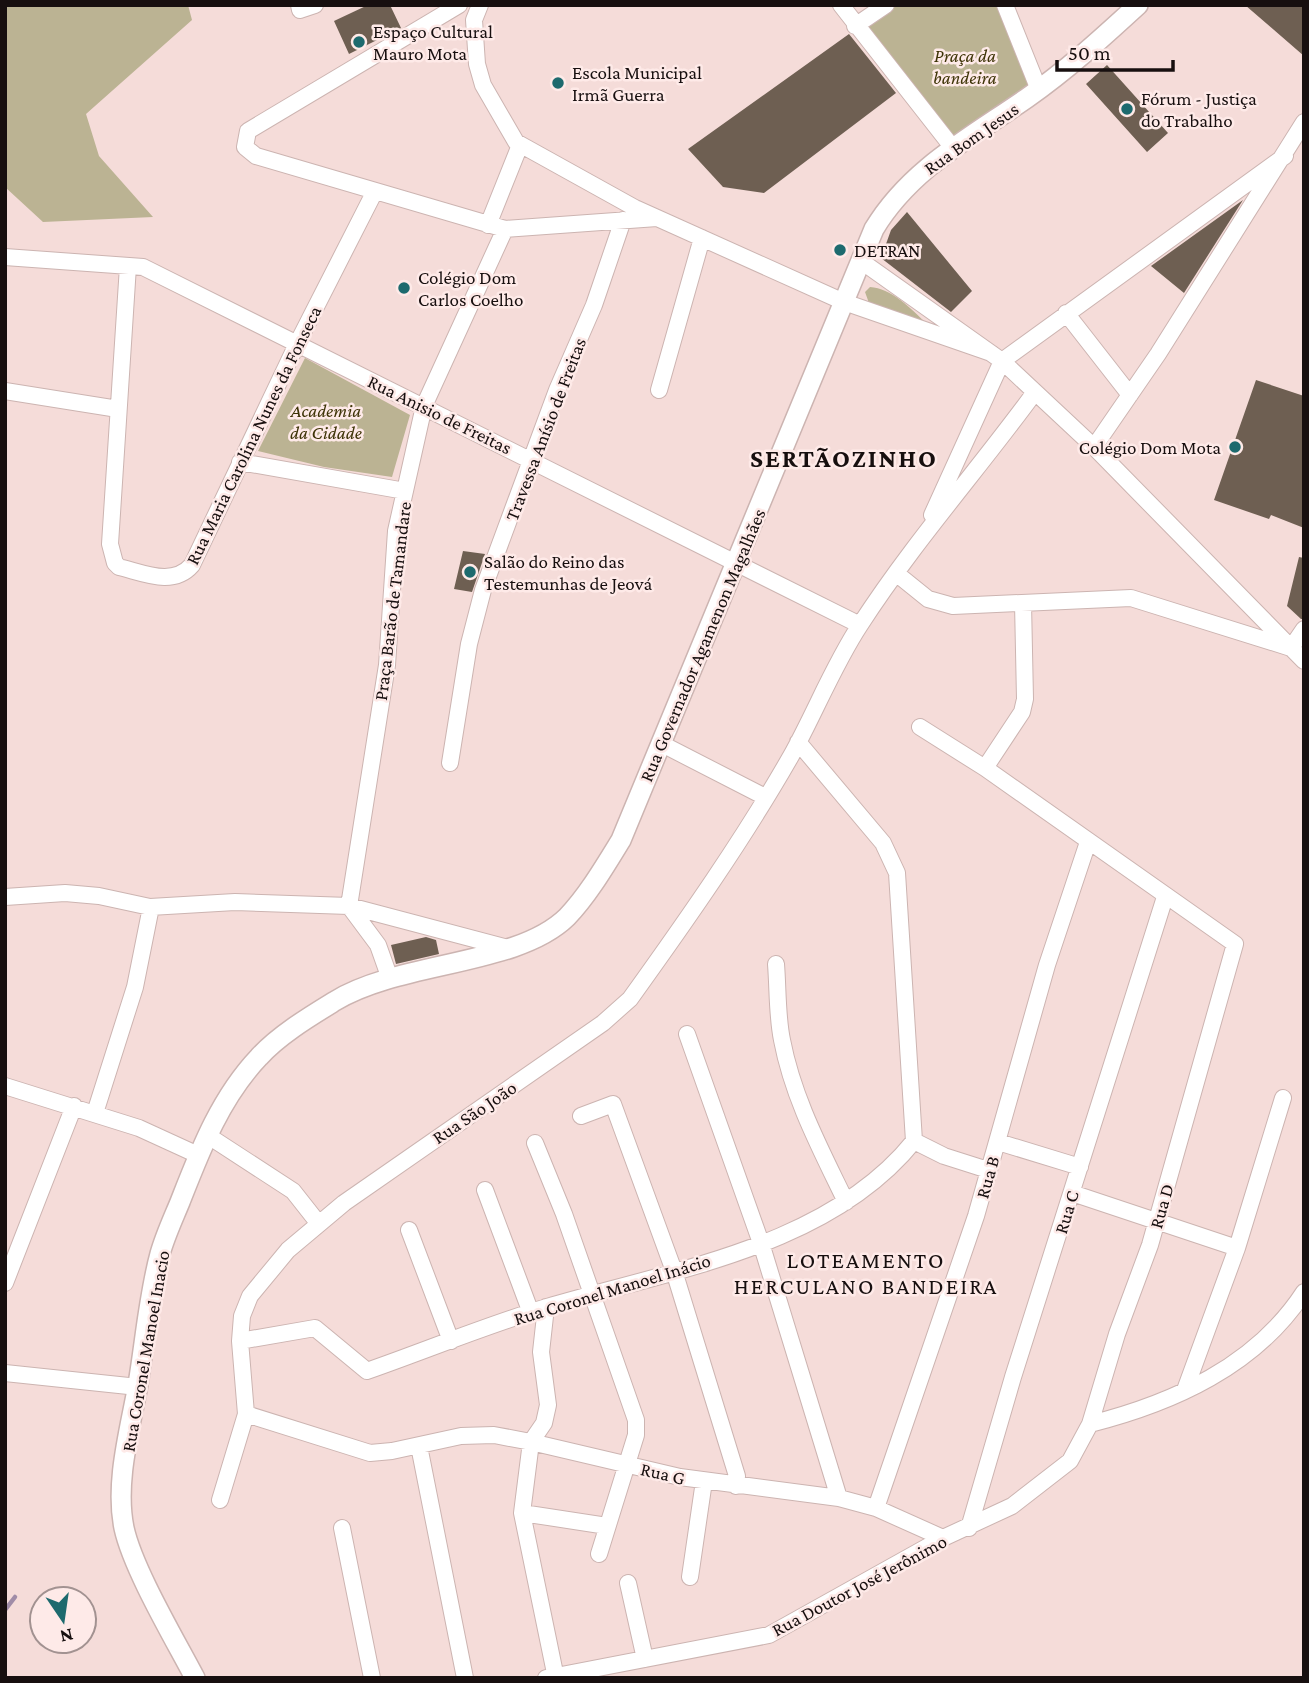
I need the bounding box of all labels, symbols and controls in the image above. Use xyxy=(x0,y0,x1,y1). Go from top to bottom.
place label: Espaço Cultural Mauro Mota xyxy=(373,21,493,64)
scale bar xyxy=(1057,28,1172,72)
marker: Espaço Cultural Mauro Mota xyxy=(351,34,367,50)
text: 50 m xyxy=(1068,41,1111,65)
park label: Praça da bandeira xyxy=(933,45,997,88)
place label: Escola Municipal Irmã Guerra xyxy=(572,62,702,105)
marker: Escola Municipal Irmã Guerra xyxy=(550,75,566,91)
place label: Fórum - Justiça do Trabalho xyxy=(1141,88,1257,131)
street label: Rua Bom Jesus xyxy=(920,98,1023,179)
marker: Fórum - Justiça do Trabalho xyxy=(1119,101,1135,117)
place label: DETRAN xyxy=(854,240,921,261)
marker: DETRAN xyxy=(832,242,848,258)
place label: Colégio Dom Carlos Coelho xyxy=(418,267,523,310)
marker: Colégio Dom Carlos Coelho xyxy=(396,280,412,296)
street label: Rua Maria Carolina Nunes da Fonseca xyxy=(182,302,325,568)
street label: Travessa Anísio de Freitas xyxy=(501,335,590,524)
street label: Rua Anisio de Freitas xyxy=(364,371,515,458)
park label: Academia da Cidade xyxy=(290,400,362,443)
place label: Colégio Dom Mota xyxy=(1079,437,1221,458)
marker: Colégio Dom Mota xyxy=(1227,439,1243,455)
district label: SERTÃOZINHO xyxy=(750,444,938,473)
street label: Praça Barão de Tamandare xyxy=(370,500,415,702)
street label: Rua Governador Agamenon Magalhães xyxy=(635,506,770,785)
place label: Salão do Reino das Testemunhas de Jeová xyxy=(484,551,652,594)
marker: Salão do Reino das Testemunhas de Jeová xyxy=(462,564,478,580)
street label: Rua São João xyxy=(428,1077,520,1148)
street label: Rua B xyxy=(971,1154,1004,1201)
street label: Rua D xyxy=(1145,1181,1178,1231)
street label: Rua C xyxy=(1050,1188,1083,1236)
district label: LOTEAMENTO HERCULANO BANDEIRA xyxy=(734,1247,998,1299)
street label: Rua Coronel Manoel Inacio xyxy=(117,1249,174,1454)
street label: Rua Coronel Manoel Inácio xyxy=(511,1250,713,1329)
street label: Rua G xyxy=(639,1458,687,1489)
street label: Rua Doutor José Jerônimo xyxy=(768,1530,950,1640)
north arrow xyxy=(28,1585,98,1655)
text: N xyxy=(58,1624,75,1648)

